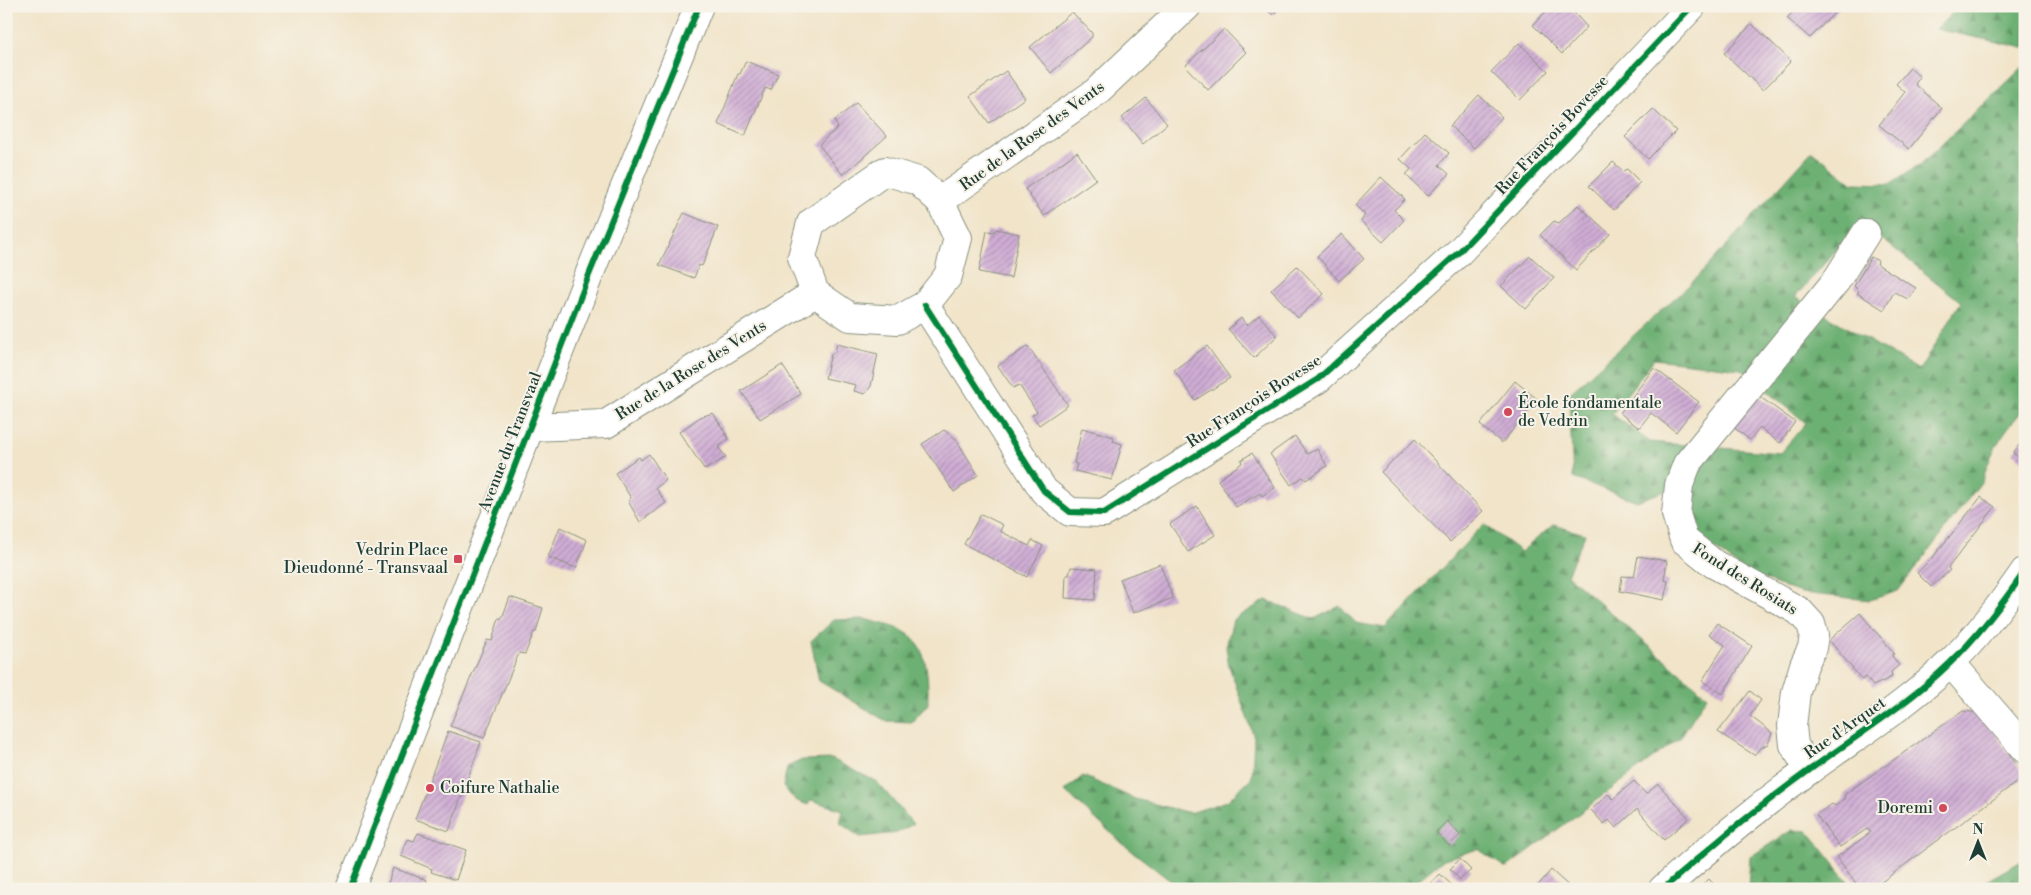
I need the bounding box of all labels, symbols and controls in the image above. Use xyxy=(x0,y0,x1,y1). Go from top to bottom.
street label: Rue François Bovesse xyxy=(1491,71,1613,199)
street label: Rue de la Rose des Vents xyxy=(956,77,1108,195)
street label: Rue de la Rose des Vents xyxy=(612,315,770,425)
street label: Rue François Bovesse xyxy=(1183,350,1325,452)
street label: Avenue du Transvaal xyxy=(474,369,546,516)
place label: École fondamentale de Vedrin xyxy=(1518,391,1662,431)
marker: École fondamentale de Vedrin xyxy=(1502,406,1514,418)
street label: Fond des Rosiats xyxy=(1688,539,1802,619)
place label: Vedrin Place Dieudonné - Transvaal xyxy=(284,540,448,578)
marker: Vedrin Place Dieudonné - Transvaal xyxy=(452,553,464,565)
street label: Rue d'Arquet xyxy=(1800,692,1890,763)
place label: Coifure Nathalie xyxy=(440,778,560,798)
marker: Coifure Nathalie xyxy=(424,782,436,794)
place label: Doremi xyxy=(1877,798,1933,818)
marker: Doremi xyxy=(1937,802,1949,814)
north arrow xyxy=(1954,818,2004,868)
text: N xyxy=(1972,821,1984,839)

